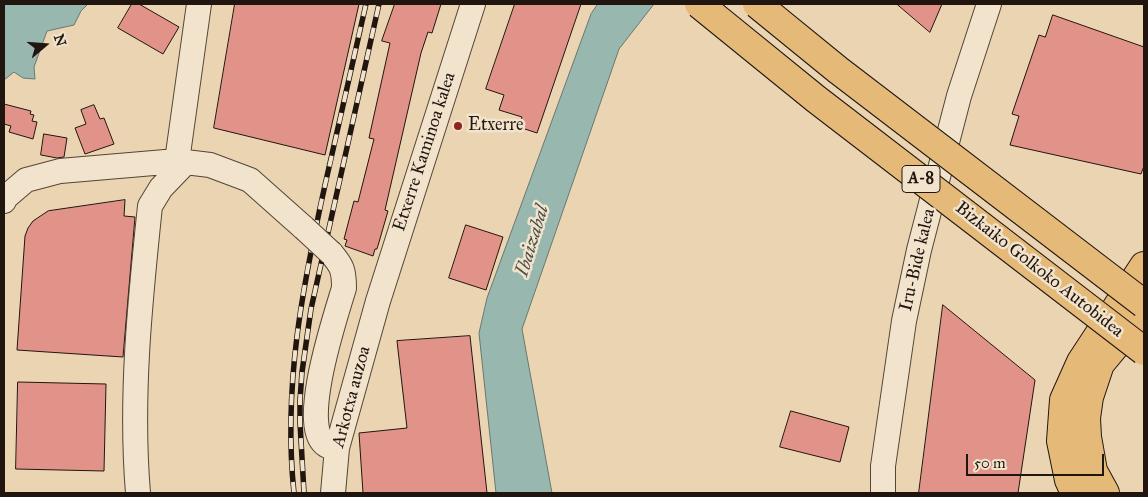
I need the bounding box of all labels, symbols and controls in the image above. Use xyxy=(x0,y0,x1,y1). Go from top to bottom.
north arrow xyxy=(20,20,70,70)
text: N xyxy=(50,32,70,48)
street label: Etxerre Kaminoa kalea xyxy=(389,70,461,234)
place label: Etxerre xyxy=(468,115,523,137)
marker: Etxerre xyxy=(452,120,464,132)
road number: A-8 xyxy=(902,165,940,192)
street label: Bizkaiko Golkoko Autobidea xyxy=(951,198,1127,342)
water label: Ibaizabal xyxy=(511,203,555,279)
street label: Iru-Bide kalea xyxy=(896,207,940,313)
street label: Arkotxa auzoa xyxy=(328,344,376,450)
scale bar xyxy=(968,444,1106,476)
text: 50 m xyxy=(974,454,1006,472)

